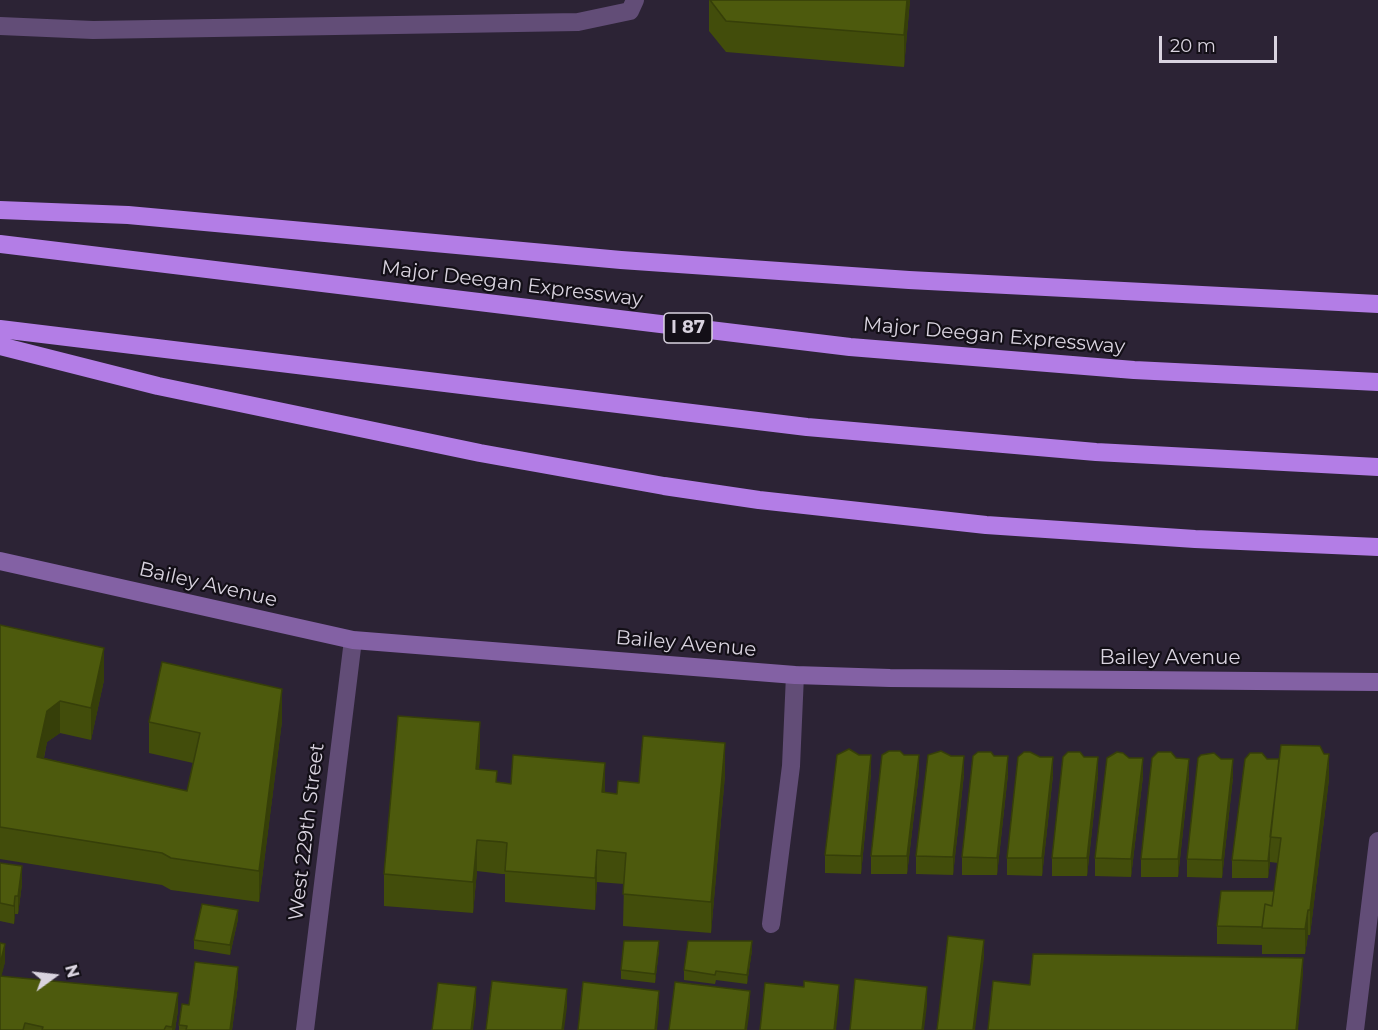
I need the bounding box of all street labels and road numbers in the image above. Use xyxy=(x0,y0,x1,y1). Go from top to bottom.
street label: Major Deegan Expressway xyxy=(380,256,644,312)
road number: I 87 xyxy=(664,313,712,343)
street label: Major Deegan Expressway xyxy=(862,313,1126,359)
street label: Bailey Avenue xyxy=(137,557,279,613)
street label: Bailey Avenue xyxy=(615,626,757,662)
street label: Bailey Avenue xyxy=(1099,646,1241,670)
street label: West 229th Street xyxy=(284,742,330,922)

